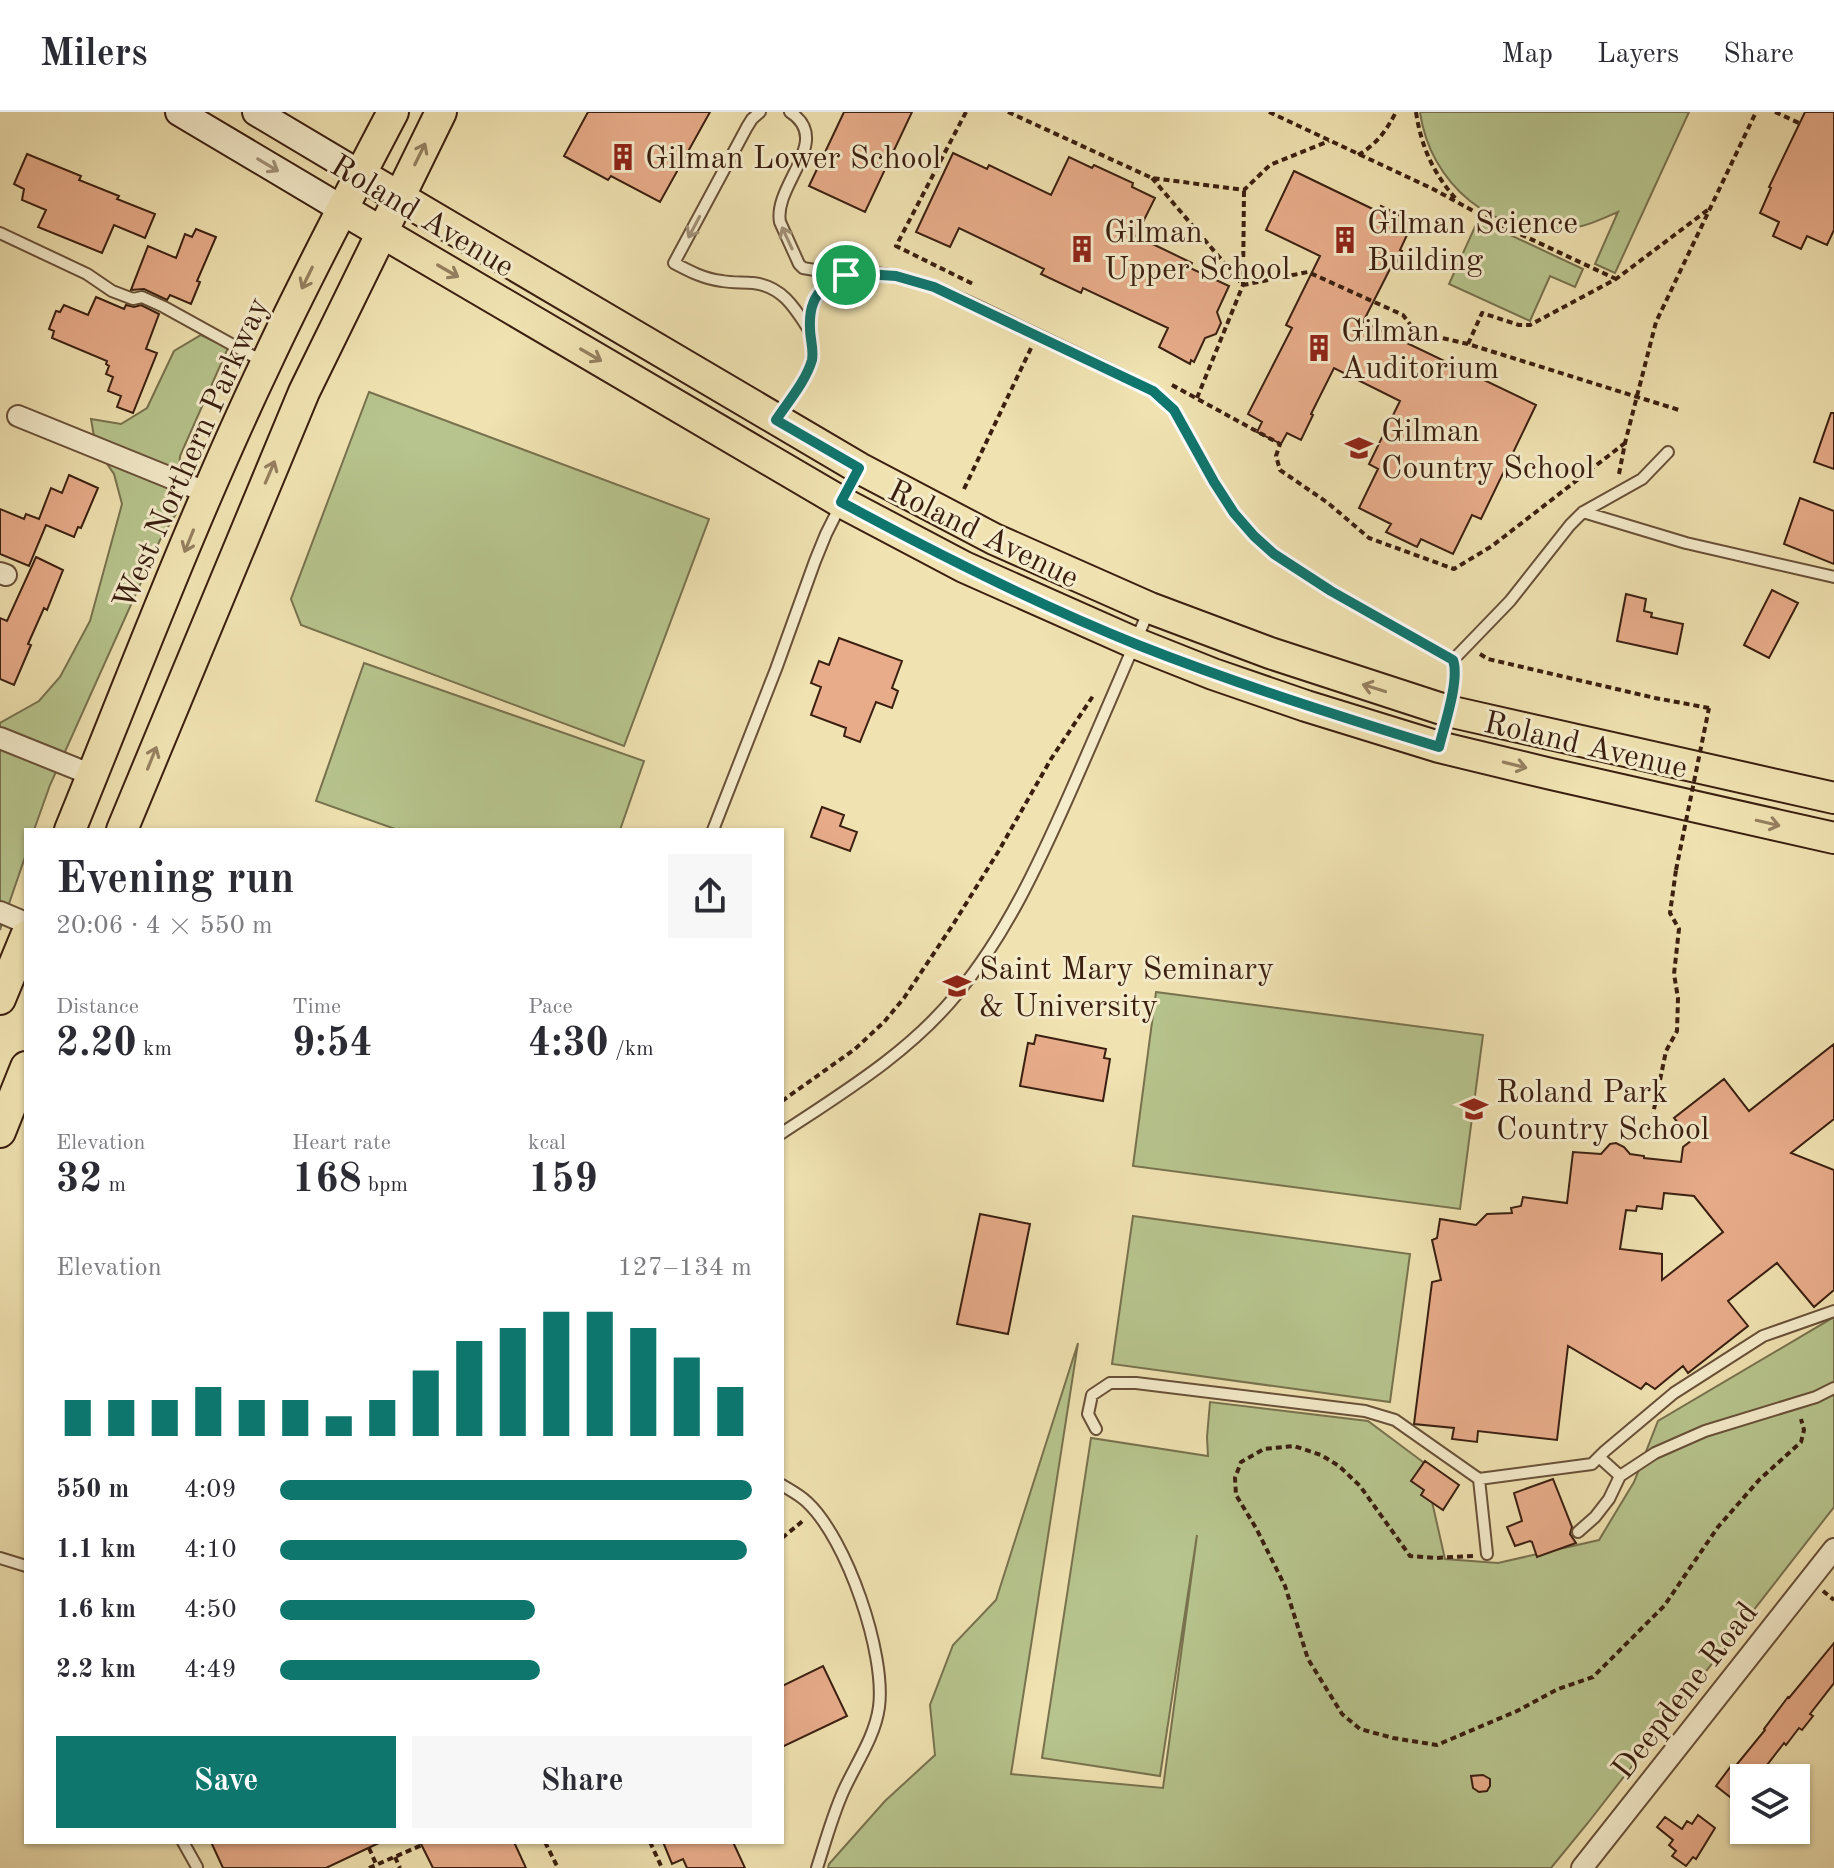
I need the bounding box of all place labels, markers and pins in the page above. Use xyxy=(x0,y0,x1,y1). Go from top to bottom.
building icon: Gilman Lower School xyxy=(608,142,638,172)
place label: Gilman Lower School xyxy=(645,144,941,176)
place label: Gilman Science Building xyxy=(1367,209,1578,278)
place label: Gilman Upper School xyxy=(1104,218,1291,287)
building icon: Gilman Science Building xyxy=(1330,225,1360,255)
building icon: Gilman Upper School xyxy=(1067,234,1097,264)
pin xyxy=(812,241,880,309)
place label: Gilman Auditorium xyxy=(1341,317,1499,386)
building icon: Gilman Auditorium xyxy=(1304,333,1334,363)
place label: Gilman Country School xyxy=(1381,417,1595,486)
school or university icon: Gilman Country School xyxy=(1344,433,1374,463)
place label: Saint Mary Seminary & University xyxy=(979,955,1274,1024)
school or university icon: Saint Mary Seminary & University xyxy=(942,971,972,1001)
place label: Roland Park Country School xyxy=(1496,1078,1710,1147)
school or university icon: Roland Park Country School xyxy=(1459,1094,1489,1124)

